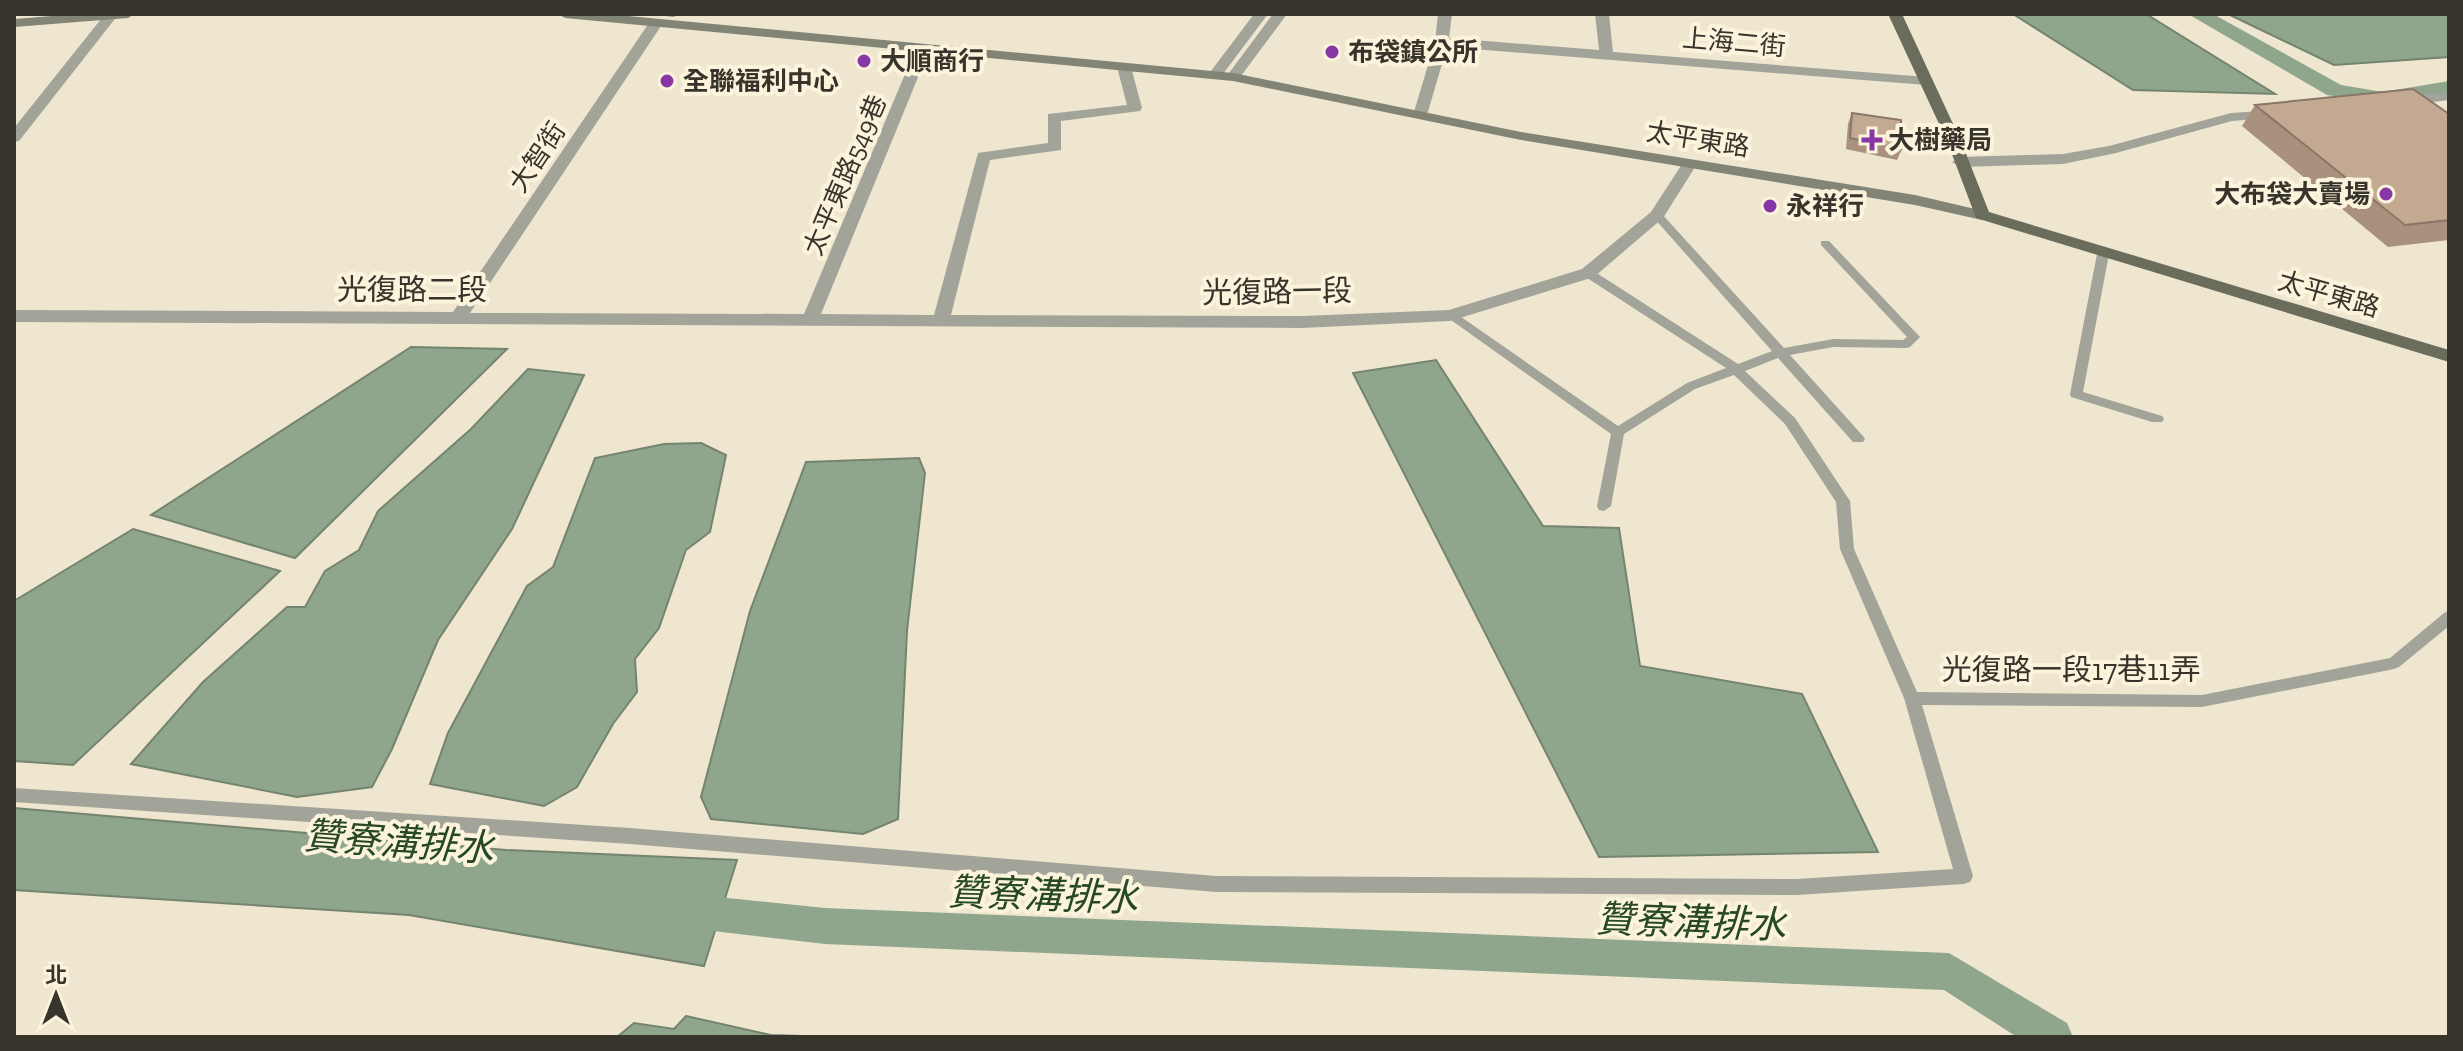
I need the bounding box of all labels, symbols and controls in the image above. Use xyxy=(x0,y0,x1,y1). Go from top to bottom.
street label: 上海二街 xyxy=(1681,22,1787,62)
place label: 布袋鎮公所 xyxy=(1348,36,1478,68)
marker: 布袋鎮公所 xyxy=(1323,43,1341,61)
place label: 大順商行 xyxy=(880,45,984,77)
marker: 大順商行 xyxy=(855,52,873,70)
place label: 全聯福利中心 xyxy=(683,65,839,97)
marker: 全聯福利中心 xyxy=(658,72,676,90)
street label: 太平東路549巷 xyxy=(797,90,893,260)
street label: 太平東路 xyxy=(1644,115,1752,163)
street label: 大智街 xyxy=(502,116,572,198)
place label: 大樹藥局 xyxy=(1888,124,1992,156)
marker: 大樹藥局 xyxy=(1863,131,1881,149)
place label: 大布袋大賣場 xyxy=(2214,178,2370,210)
marker: 大布袋大賣場 xyxy=(2377,185,2395,203)
place label: 永祥行 xyxy=(1786,190,1864,222)
marker: 永祥行 xyxy=(1761,197,1779,215)
street label: 太平東路 xyxy=(2275,264,2383,324)
street label: 光復路二段 xyxy=(337,272,487,308)
street label: 光復路一段 xyxy=(1202,273,1352,311)
street label: 光復路一段17巷11弄 xyxy=(1942,652,2200,688)
water label: 贊寮溝排水 xyxy=(303,812,497,872)
water label: 贊寮溝排水 xyxy=(947,869,1141,921)
water label: 贊寮溝排水 xyxy=(1595,896,1789,948)
north arrow xyxy=(16,955,96,1035)
text: 北 xyxy=(45,962,67,989)

